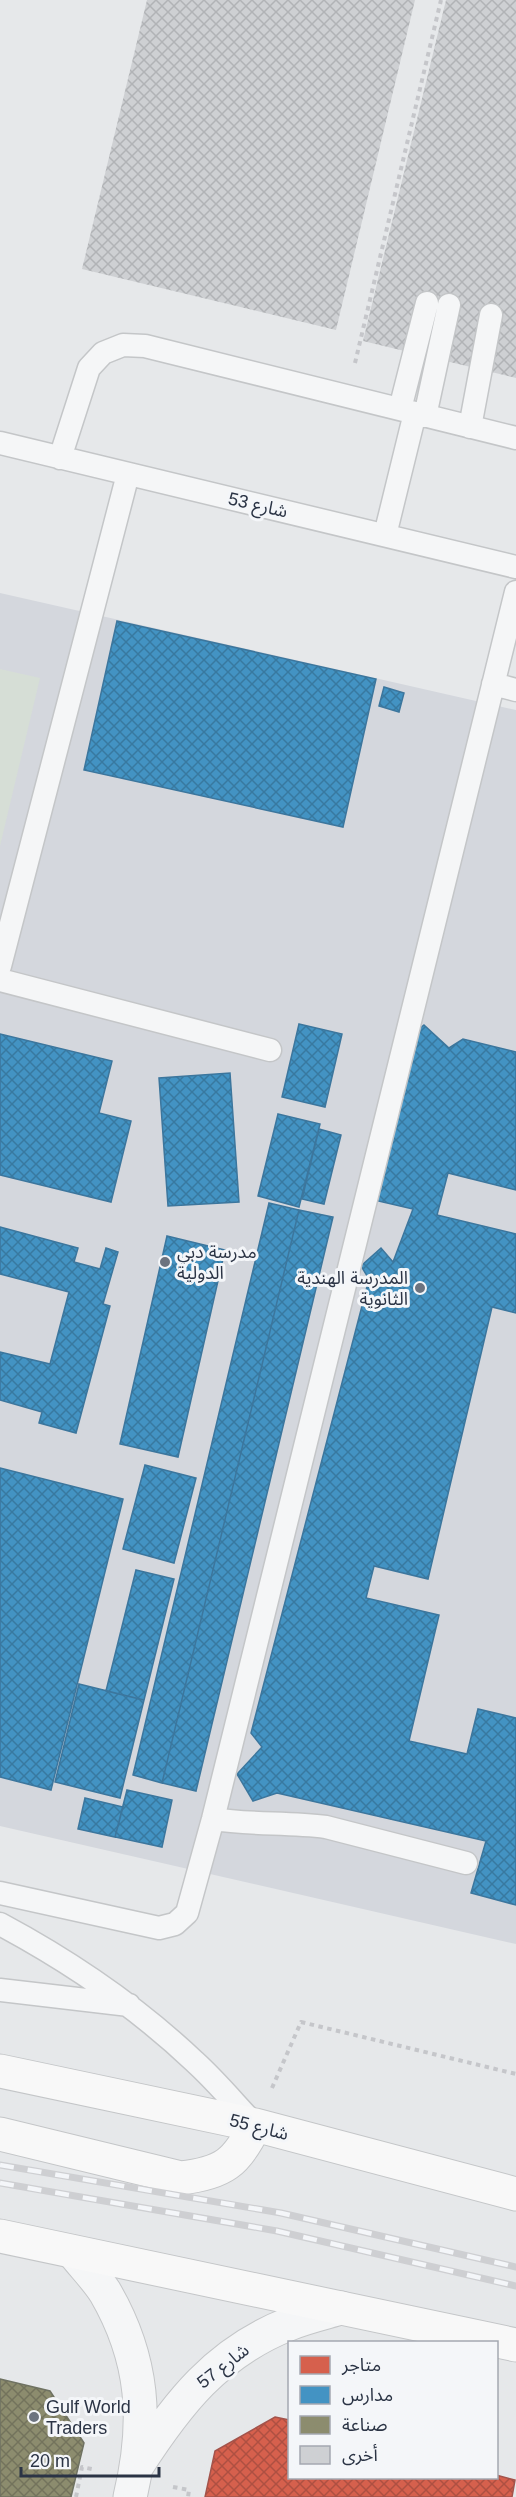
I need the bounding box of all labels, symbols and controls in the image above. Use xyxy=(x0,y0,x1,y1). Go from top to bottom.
street label: شارع 53 xyxy=(226,488,290,525)
place label: مدرسة دبي الدولية xyxy=(177,1242,257,1283)
marker: مدرسة دبي الدولية xyxy=(158,1255,172,1269)
place label: المدرسة الهندية الثانوية xyxy=(297,1268,408,1310)
marker: المدرسة الهندية الثانوية xyxy=(413,1281,427,1295)
street label: شارع 55 xyxy=(226,2110,291,2148)
street label: شارع 57 xyxy=(193,2340,255,2396)
legend xyxy=(288,2341,498,2479)
text: متاجر xyxy=(341,2355,381,2376)
text: مدارس xyxy=(342,2385,393,2406)
place label: Gulf World Traders xyxy=(46,2397,131,2438)
marker: Gulf World Traders xyxy=(27,2410,41,2424)
text: صناعة xyxy=(342,2415,387,2435)
scale bar xyxy=(21,2440,159,2478)
text: أخرى xyxy=(342,2444,378,2466)
text: 20 m xyxy=(30,2451,70,2471)

